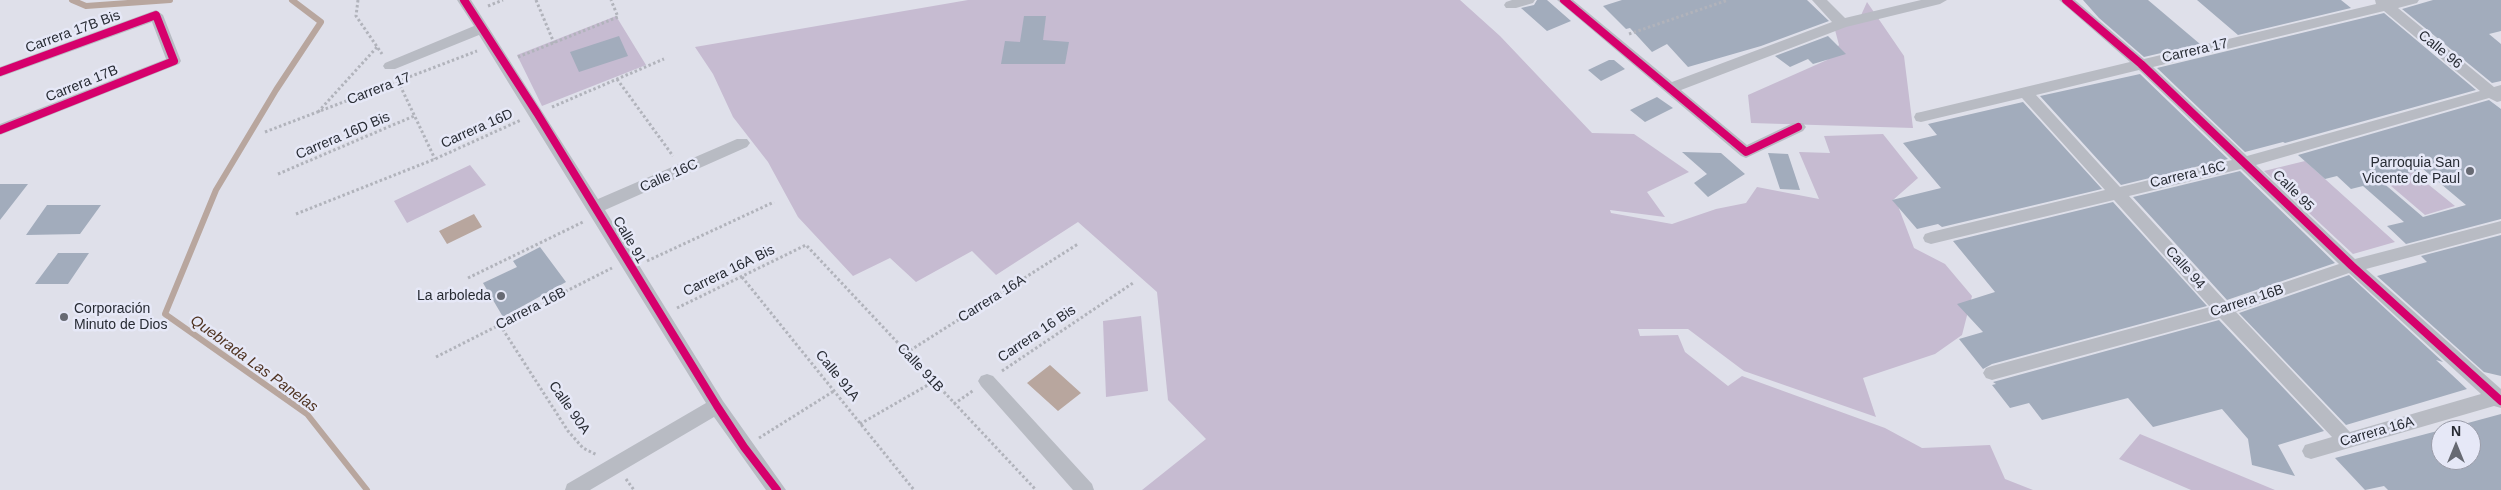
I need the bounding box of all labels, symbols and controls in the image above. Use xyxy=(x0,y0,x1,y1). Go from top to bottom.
street label: Carrera 17B Bis xyxy=(23,7,123,57)
street label: Calle 96 xyxy=(2415,27,2465,73)
street label: Carrera 17 xyxy=(2161,35,2229,67)
street label: Carrera 17B xyxy=(44,62,120,106)
street label: Carrera 17 xyxy=(345,69,413,109)
street label: Carrera 16D xyxy=(438,106,516,152)
street label: Carrera 16D Bis xyxy=(294,109,392,163)
place label: Parroquia San Vicente de Paul xyxy=(2362,155,2460,188)
street label: Calle 16C xyxy=(638,156,700,196)
street label: Carrera 16C xyxy=(2149,158,2227,192)
marker: Parroquia San Vicente de Paul xyxy=(2464,165,2476,177)
street label: Calle 95 xyxy=(2269,167,2317,215)
street label: Calle 91 xyxy=(609,214,649,266)
street label: Carrera 16A Bis xyxy=(681,242,777,300)
street label: Calle 94 xyxy=(2162,243,2208,293)
street label: Carrera 16A xyxy=(955,272,1029,326)
street label: Carrera 16B xyxy=(2208,281,2286,321)
street label: Carrera 16B xyxy=(493,284,569,334)
place label: La arboleda xyxy=(417,288,491,304)
marker: La arboleda xyxy=(495,290,507,302)
place label: Corporación Minuto de Dios xyxy=(74,301,167,334)
street label: Carrera 16 Bis xyxy=(995,302,1079,366)
marker: Corporación Minuto de Dios xyxy=(58,311,70,323)
water label: Quebrada Las Panelas xyxy=(187,312,321,416)
street label: Calle 91B xyxy=(893,340,947,396)
street label: Calle 91A xyxy=(811,347,863,405)
street label: Calle 90A xyxy=(545,378,593,438)
street label: Carrera 16A xyxy=(2338,413,2416,451)
north arrow xyxy=(2431,420,2481,470)
text: N xyxy=(2451,423,2461,439)

